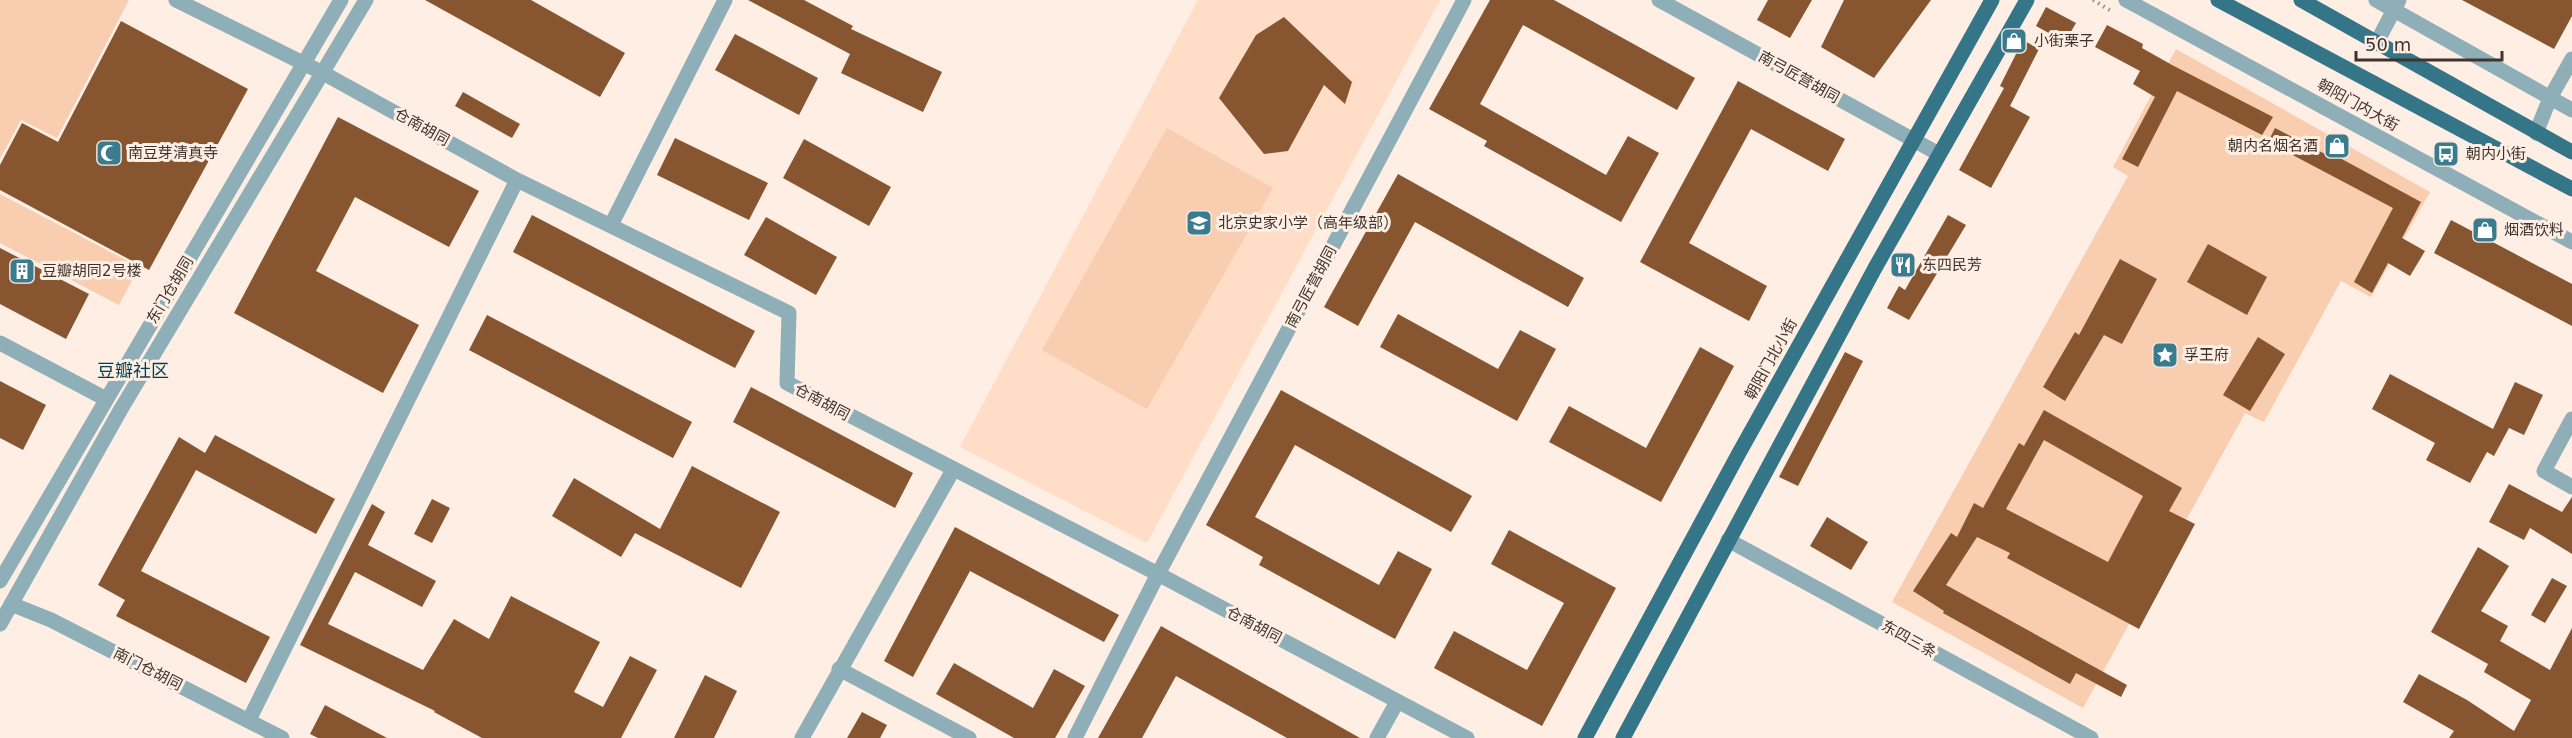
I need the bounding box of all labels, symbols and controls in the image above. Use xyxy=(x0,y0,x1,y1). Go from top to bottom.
scale bar xyxy=(2356,24,2502,62)
shop icon: 小街栗子 xyxy=(1999,26,2029,56)
place label: 小街栗子 xyxy=(2034,32,2094,50)
text: 50 m xyxy=(2365,34,2411,55)
street label: 南弓匠营胡同 xyxy=(1755,47,1843,107)
street label: 朝阳门内大街 xyxy=(2314,75,2402,135)
street label: 仓南胡同 xyxy=(391,105,453,149)
shop icon: 朝内名烟名酒 xyxy=(2322,131,2352,161)
place label: 朝内名烟名酒 xyxy=(2228,137,2318,155)
mosque icon: 南豆芽清真寺 xyxy=(94,138,124,168)
bus stop icon: 朝内小街 xyxy=(2431,139,2461,169)
place label: 南豆芽清真寺 xyxy=(128,144,218,162)
place label: 朝内小街 xyxy=(2466,145,2526,163)
school or university icon: 北京史家小学（高年级部） xyxy=(1184,208,1214,238)
place label: 北京史家小学（高年级部） xyxy=(1218,214,1398,232)
shop icon: 烟酒饮料 xyxy=(2470,215,2500,245)
place label: 烟酒饮料 xyxy=(2504,221,2564,239)
street label: 南弓匠营胡同 xyxy=(1282,243,1340,331)
restaurant icon: 东四民芳 xyxy=(1888,250,1918,280)
street label: 东门仓胡同 xyxy=(143,253,197,327)
building icon: 豆瓣胡同2号楼 xyxy=(7,256,37,286)
place label: 东四民芳 xyxy=(1922,256,1982,274)
place label: 豆瓣胡同2号楼 xyxy=(42,262,142,280)
street label: 朝阳门北小街 xyxy=(1741,315,1801,403)
place icon: 孚王府 xyxy=(2150,340,2180,370)
place label: 孚王府 xyxy=(2184,346,2229,364)
district label: 豆瓣社区 xyxy=(97,360,169,381)
street label: 仓南胡同 xyxy=(791,380,853,424)
street label: 仓南胡同 xyxy=(1223,603,1285,647)
street label: 东四三条 xyxy=(1878,617,1940,661)
street label: 南门仓胡同 xyxy=(110,644,186,694)

